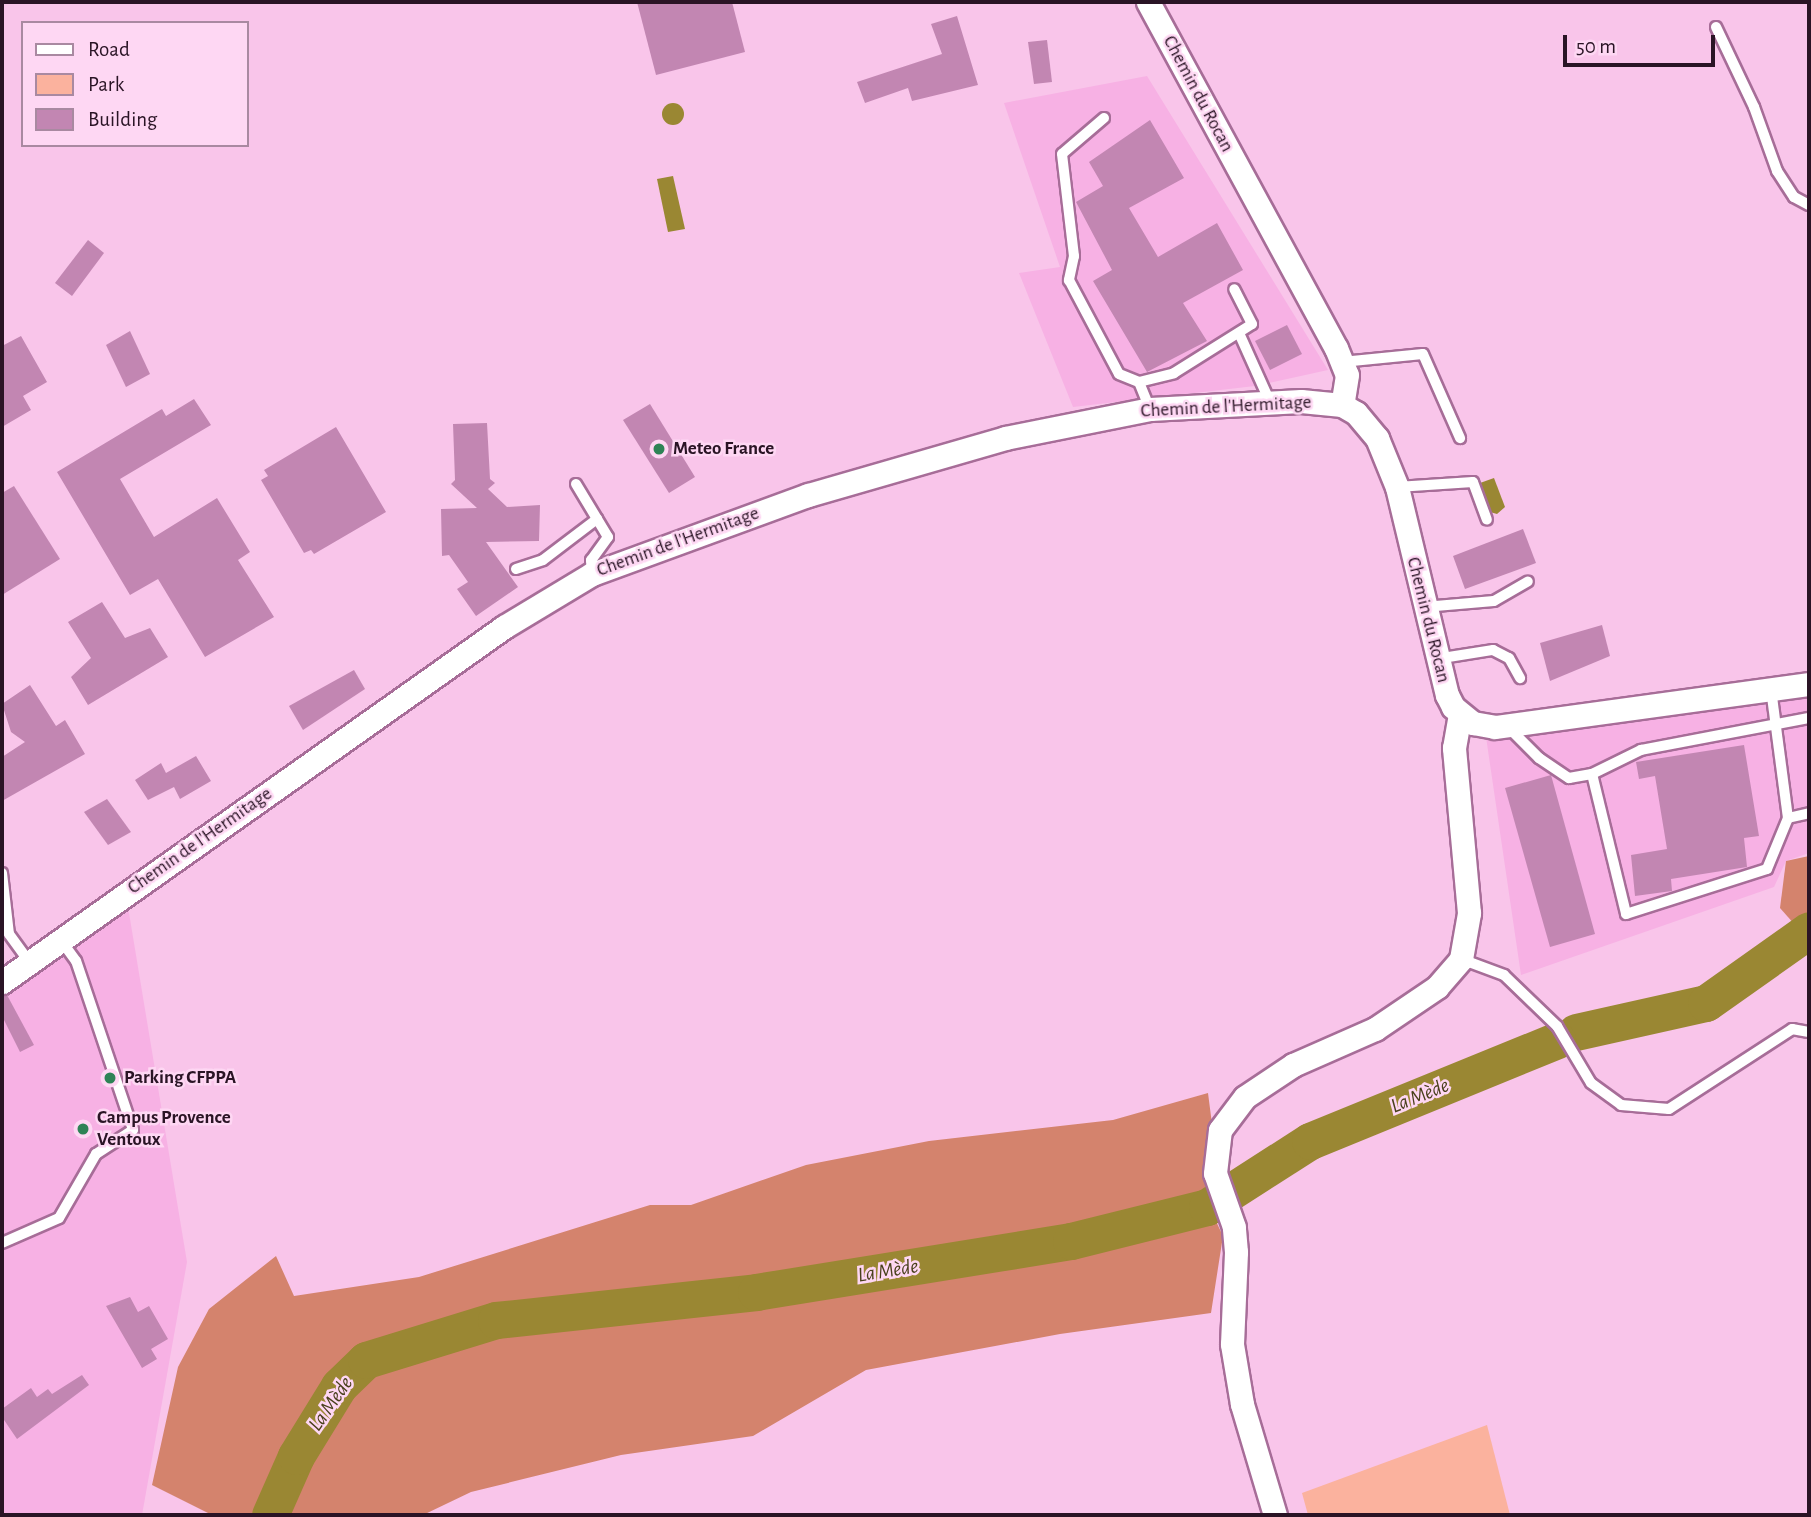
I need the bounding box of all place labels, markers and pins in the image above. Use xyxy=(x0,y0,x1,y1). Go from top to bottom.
place label: Meteo France xyxy=(673,438,774,460)
marker: Meteo France xyxy=(651,441,667,457)
place label: Parking CFPPA xyxy=(124,1067,236,1089)
marker: Parking CFPPA xyxy=(102,1070,118,1086)
place label: Campus Provence Ventoux xyxy=(97,1107,231,1151)
marker: Campus Provence Ventoux xyxy=(75,1121,91,1137)

